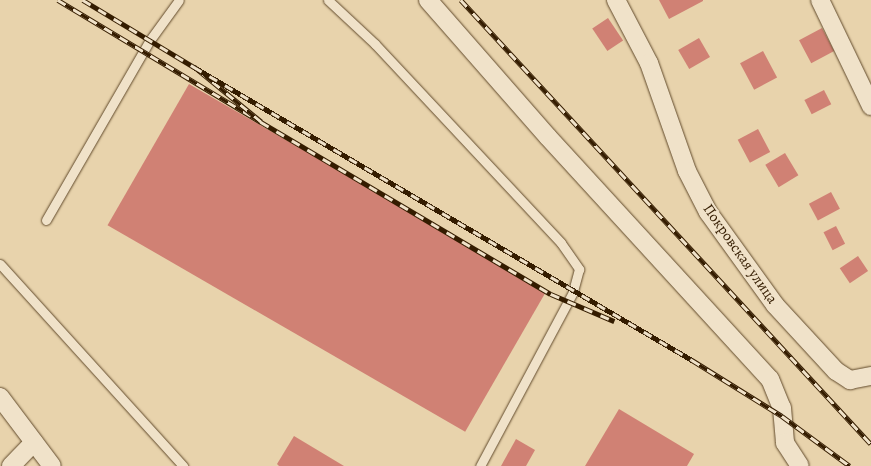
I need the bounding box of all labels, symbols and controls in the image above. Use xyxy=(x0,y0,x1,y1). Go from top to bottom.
street label: Покровская улица xyxy=(699,201,781,307)

